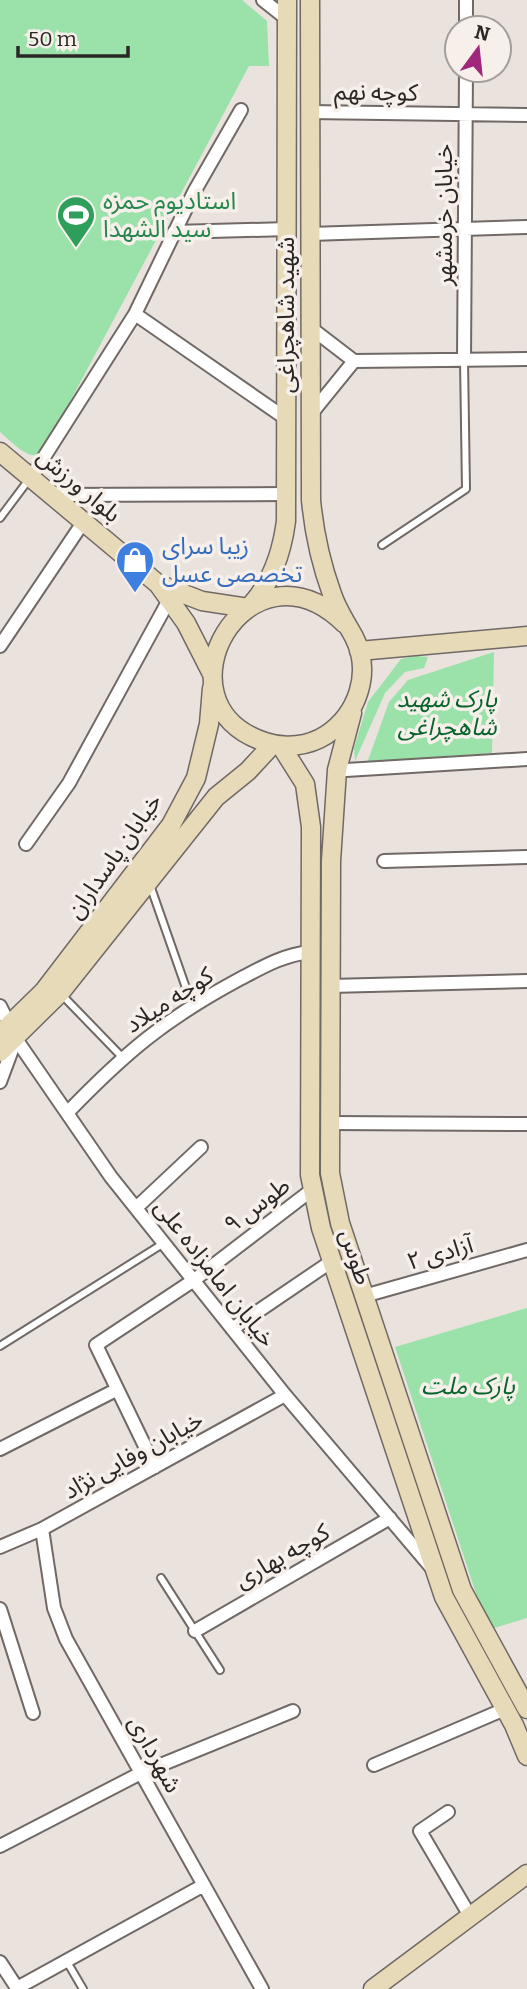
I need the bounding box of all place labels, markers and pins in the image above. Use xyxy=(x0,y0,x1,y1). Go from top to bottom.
place label: استادیوم حمزه سید الشهدا xyxy=(103,187,236,243)
sports icon: استادیوم حمزه سید الشهدا xyxy=(55,194,97,249)
place label: زیبا سرای تخصصی عسل xyxy=(162,532,302,588)
shop icon: زیبا سرای تخصصی عسل xyxy=(114,539,156,594)

